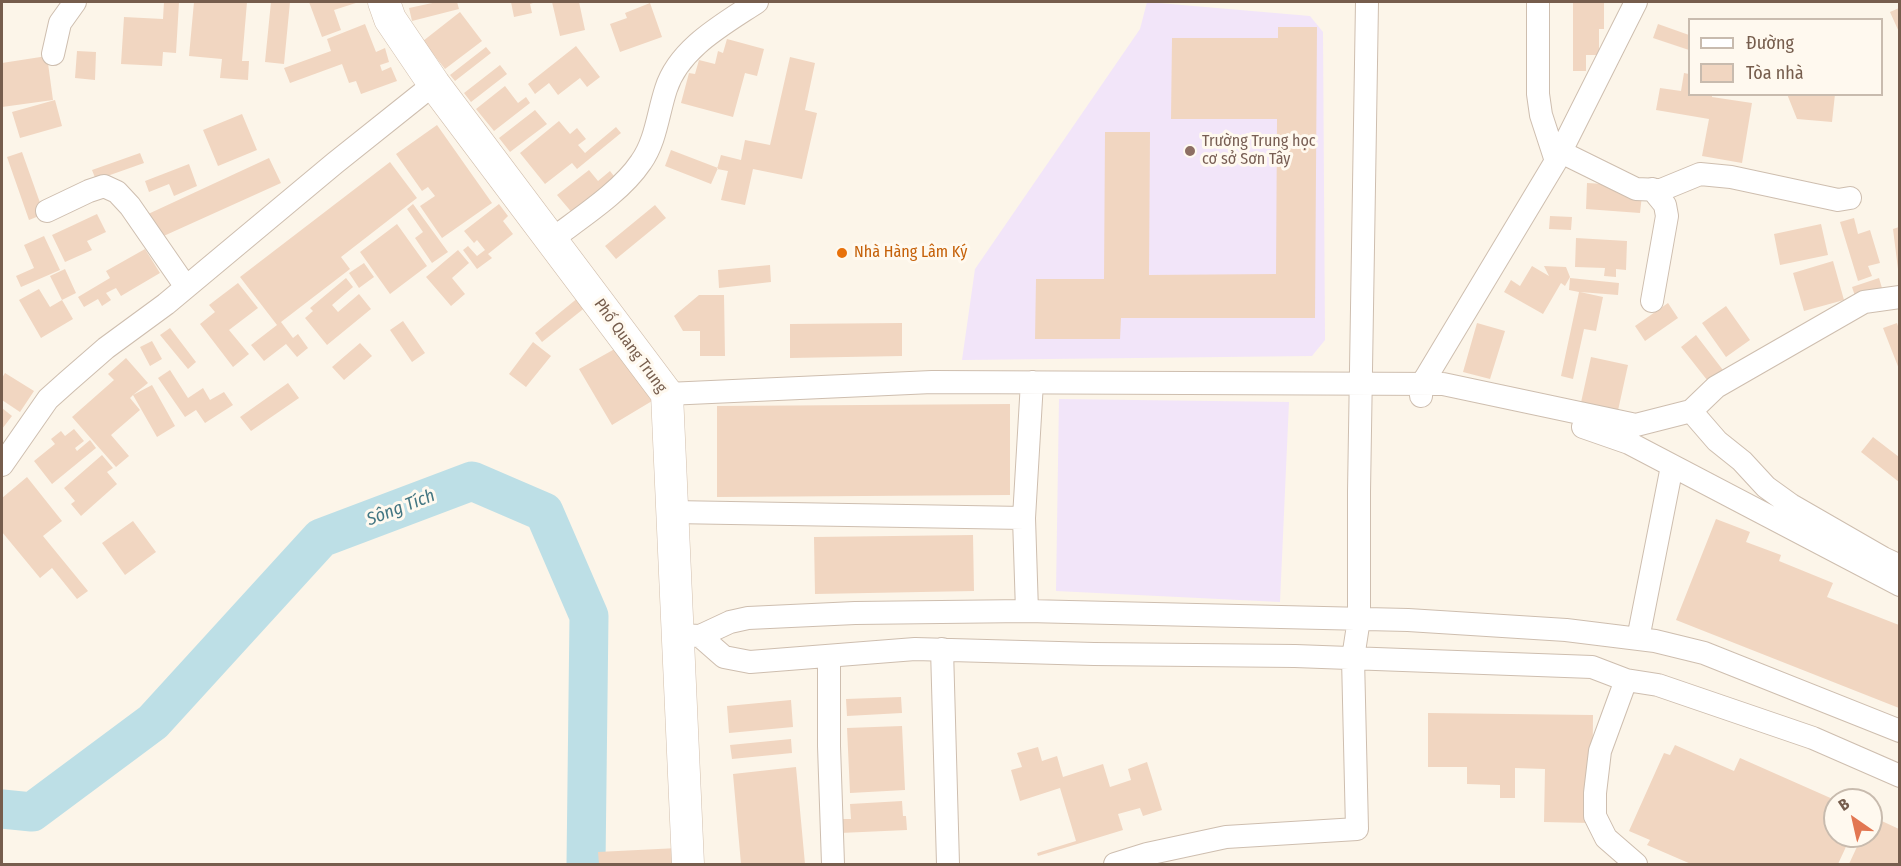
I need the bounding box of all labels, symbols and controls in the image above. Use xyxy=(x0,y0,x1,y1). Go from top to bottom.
legend xyxy=(1688,18,1883,96)
text: Đường xyxy=(1746,32,1794,54)
text: Tòa nhà xyxy=(1746,62,1804,84)
place label: Trường Trung học cơ sở Sơn Tây xyxy=(1202,132,1316,170)
marker: Trường Trung học cơ sở Sơn Tây xyxy=(1183,144,1197,158)
place label: Nhà Hàng Lâm Ký xyxy=(854,243,967,263)
marker: Nhà Hàng Lâm Ký xyxy=(835,246,849,260)
street label: Phố Quang Trung xyxy=(589,295,671,397)
water label: Sông Tích xyxy=(364,485,438,531)
north arrow xyxy=(1823,788,1883,848)
text: B xyxy=(1835,794,1853,815)

